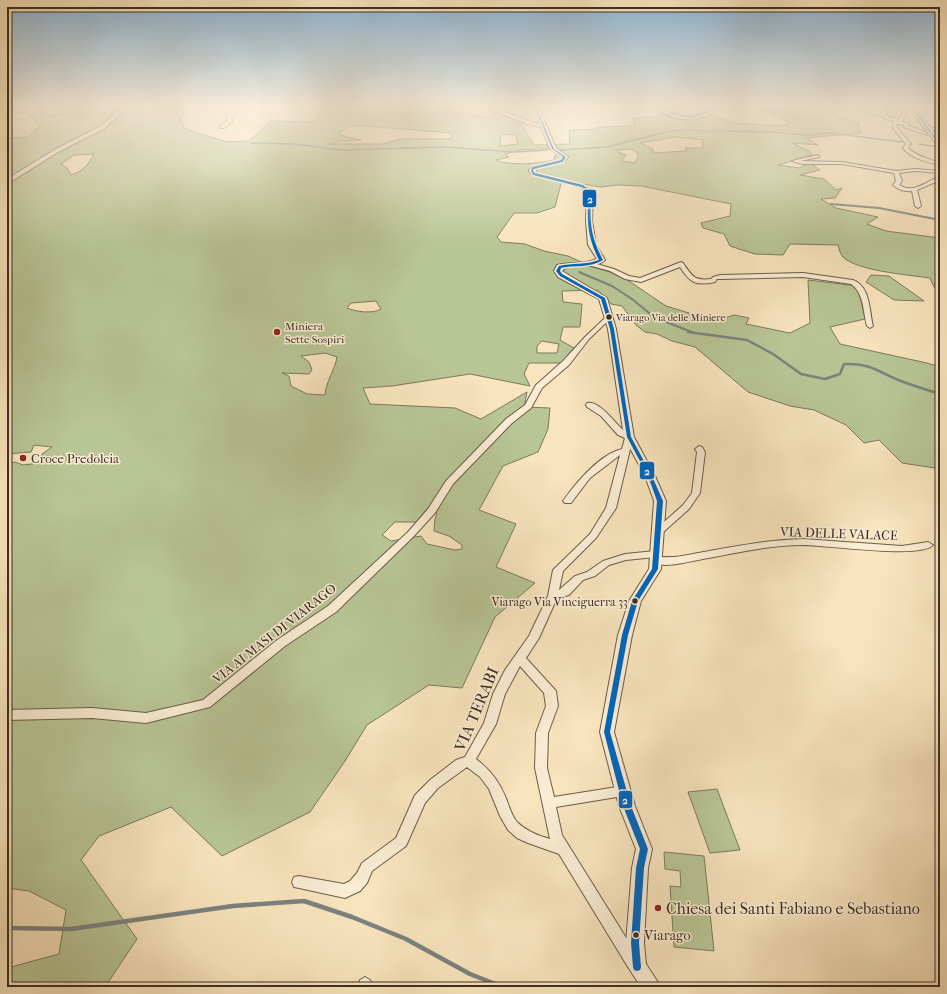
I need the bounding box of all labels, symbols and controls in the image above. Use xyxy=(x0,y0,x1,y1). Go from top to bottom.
line badge: 2 xyxy=(582,189,597,208)
text: 2 xyxy=(587,193,593,206)
marker: Viarago Via delle Miniere xyxy=(604,312,614,322)
place label: Viarago Via delle Miniere xyxy=(615,312,726,324)
place label: Miniera Sette Sospiri xyxy=(285,320,345,346)
marker: Miniera Sette Sospiri xyxy=(272,327,282,337)
place label: Croce Predolcia xyxy=(31,451,120,466)
marker: Croce Predolcia xyxy=(18,453,28,463)
line badge: 2 xyxy=(639,461,655,480)
text: 2 xyxy=(644,465,650,478)
street label: VIA DELLE VALACE xyxy=(779,524,898,543)
street label: VIA AI MASI DI VIARAGO xyxy=(209,580,339,687)
place label: Viarago Via Vinciguerra 33 xyxy=(491,595,628,609)
marker: Viarago Via Vinciguerra 33 xyxy=(630,596,640,606)
street label: VIA TERABI xyxy=(450,664,503,755)
line badge: 2 xyxy=(618,790,633,809)
text: 2 xyxy=(622,794,628,807)
place label: Chiesa dei Santi Fabiano e Sebastiano xyxy=(666,899,920,918)
marker: Chiesa dei Santi Fabiano e Sebastiano xyxy=(653,903,663,913)
place label: Viarago xyxy=(643,927,691,944)
marker: Viarago xyxy=(631,930,641,940)

